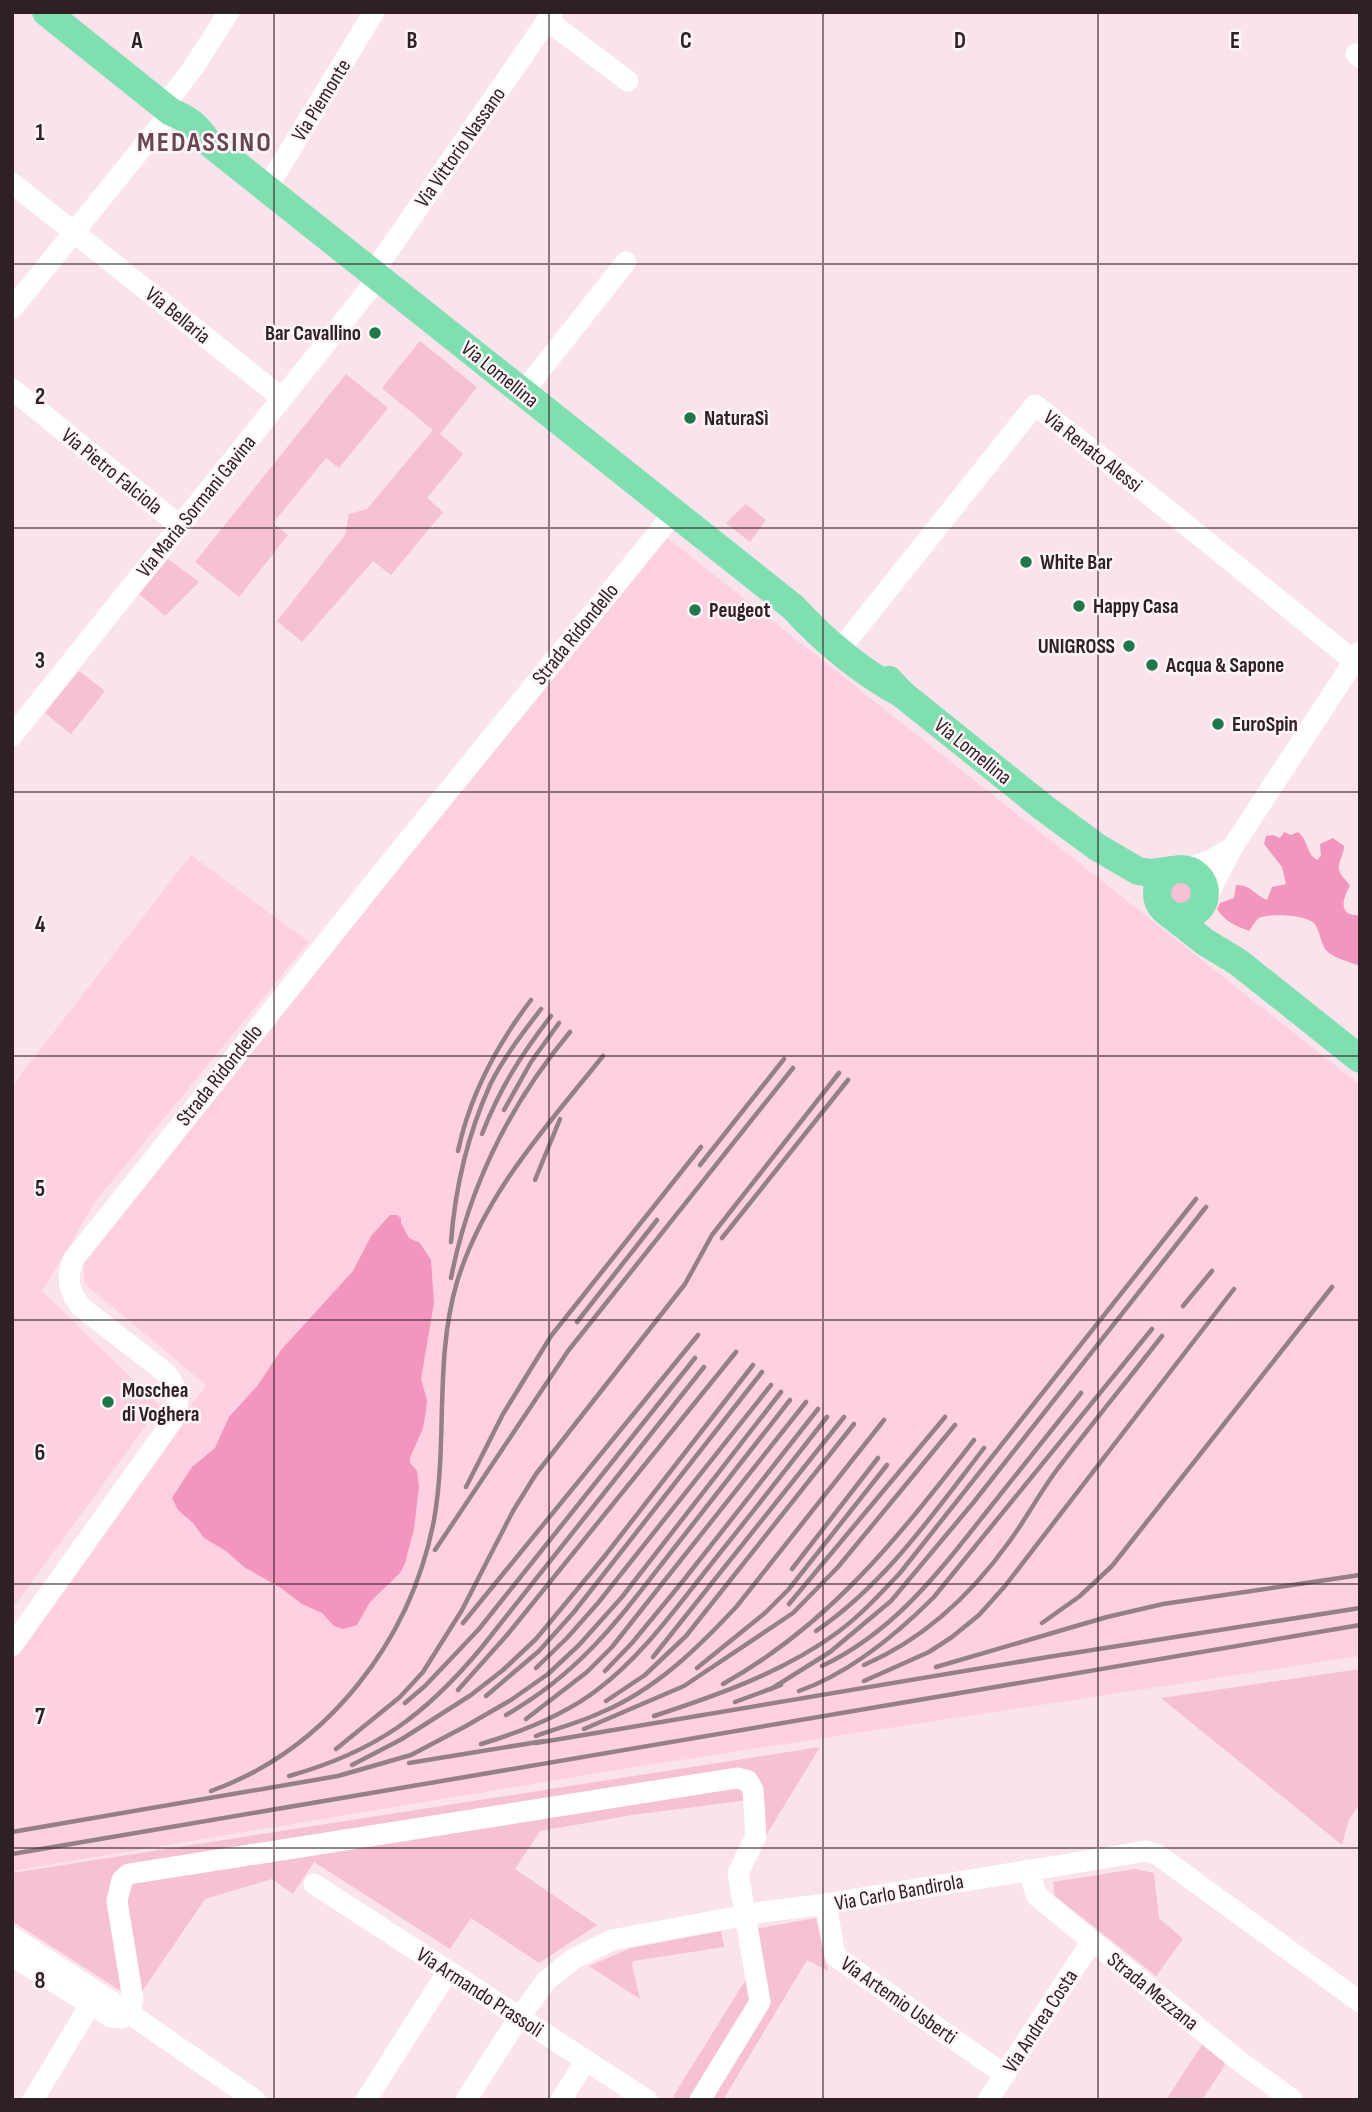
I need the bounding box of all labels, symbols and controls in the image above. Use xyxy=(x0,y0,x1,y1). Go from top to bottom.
text: A xyxy=(131,27,144,55)
text: B xyxy=(407,27,418,55)
text: C xyxy=(680,27,692,55)
text: D xyxy=(954,27,966,55)
text: E xyxy=(1230,27,1240,55)
street label: Via Piemonte xyxy=(286,55,356,146)
street label: Via Vittorio Nassano xyxy=(410,82,511,212)
text: 1 xyxy=(35,119,45,147)
district label: MEDASSINO xyxy=(137,126,273,159)
street label: Via Bellaria xyxy=(140,282,215,349)
place label: Bar Cavallino xyxy=(265,321,361,346)
marker: Bar Cavallino xyxy=(367,325,383,341)
street label: Via Lomellina xyxy=(456,336,543,413)
text: 2 xyxy=(35,383,45,411)
street label: Via Renato Alessi xyxy=(1038,405,1147,498)
place label: NaturaSì xyxy=(704,406,768,431)
marker: NaturaSì xyxy=(682,410,698,426)
street label: Via Pietro Falciola xyxy=(56,423,167,520)
street label: Via Maria Sormani Gavina xyxy=(131,430,261,582)
place label: White Bar xyxy=(1040,550,1113,575)
marker: White Bar xyxy=(1018,554,1034,570)
street label: Strada Ridondello xyxy=(527,579,624,690)
place label: Happy Casa xyxy=(1093,594,1179,619)
place label: Peugeot xyxy=(709,598,770,623)
marker: Happy Casa xyxy=(1071,598,1087,614)
marker: Peugeot xyxy=(687,602,703,618)
place label: UNIGROSS xyxy=(1038,634,1115,659)
marker: UNIGROSS xyxy=(1121,638,1137,654)
text: 3 xyxy=(35,647,45,675)
place label: Acqua & Sapone xyxy=(1165,653,1284,678)
marker: Acqua & Sapone xyxy=(1144,657,1160,673)
place label: EuroSpin xyxy=(1232,712,1298,737)
street label: Via Lomellina xyxy=(929,713,1016,790)
marker: EuroSpin xyxy=(1210,716,1226,732)
text: 4 xyxy=(35,911,46,939)
street label: Strada Ridondello xyxy=(171,1020,268,1131)
text: 5 xyxy=(35,1175,45,1203)
place label: Moschea di Voghera xyxy=(122,1378,199,1427)
marker: Moschea di Voghera xyxy=(100,1394,116,1410)
text: 6 xyxy=(35,1439,45,1467)
text: 7 xyxy=(35,1703,45,1731)
street label: Via Carlo Bandirola xyxy=(833,1869,965,1916)
street label: Via Armando Prassoli xyxy=(412,1942,548,2043)
street label: Strada Mezzana xyxy=(1102,1947,1203,2036)
street label: Via Artemio Usberti xyxy=(836,1951,962,2050)
street label: Via Andrea Costa xyxy=(998,1965,1083,2078)
text: 8 xyxy=(35,1967,46,1995)

